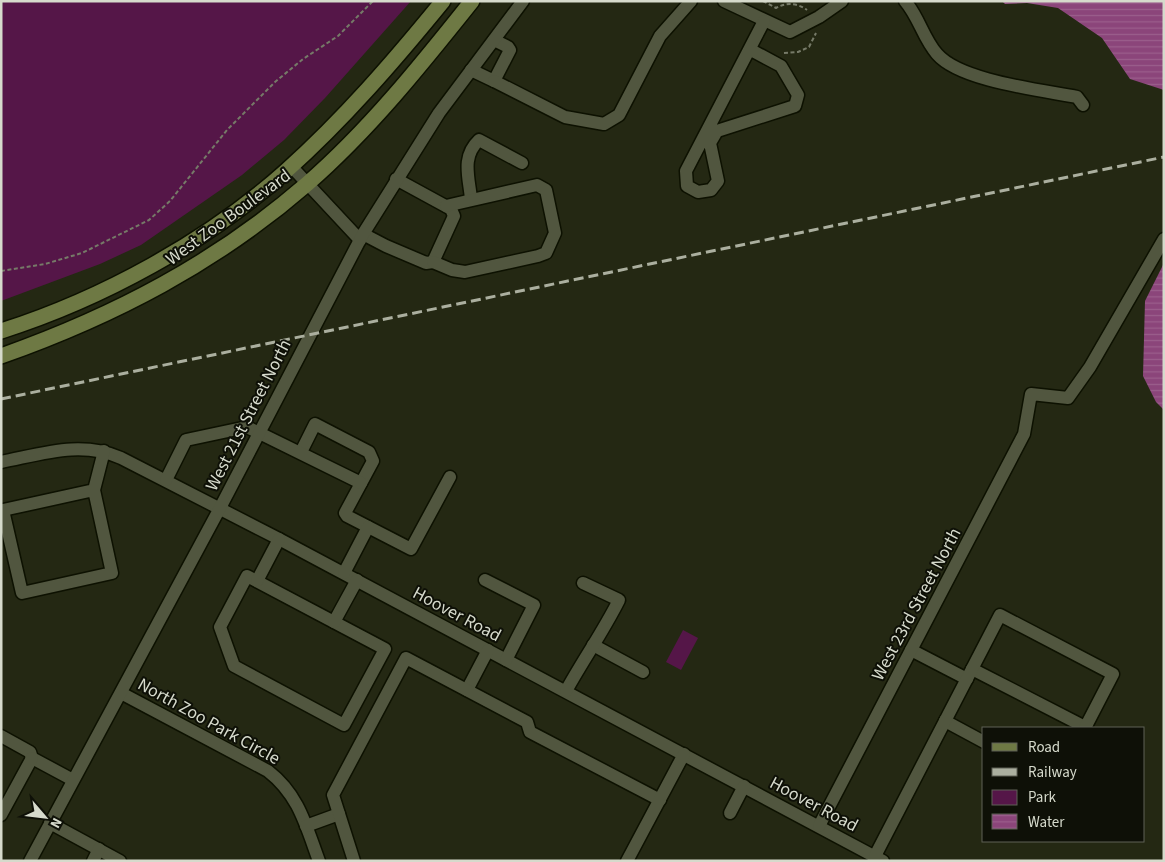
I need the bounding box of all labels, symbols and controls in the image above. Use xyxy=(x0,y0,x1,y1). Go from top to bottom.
street label: West Zoo Boulevard xyxy=(161,163,296,271)
street label: West 21st Street North xyxy=(199,335,297,495)
street label: West 23rd Street North xyxy=(866,523,967,685)
street label: Hoover Road xyxy=(408,581,505,648)
street label: North Zoo Park Circle xyxy=(133,672,285,771)
legend xyxy=(982,727,1145,842)
text: Road xyxy=(1028,737,1060,758)
text: Railway xyxy=(1028,762,1077,783)
street label: Hoover Road xyxy=(765,771,862,838)
text: Park xyxy=(1028,787,1057,808)
north arrow xyxy=(20,792,70,842)
text: Water xyxy=(1028,812,1065,833)
text: N xyxy=(45,814,67,831)

